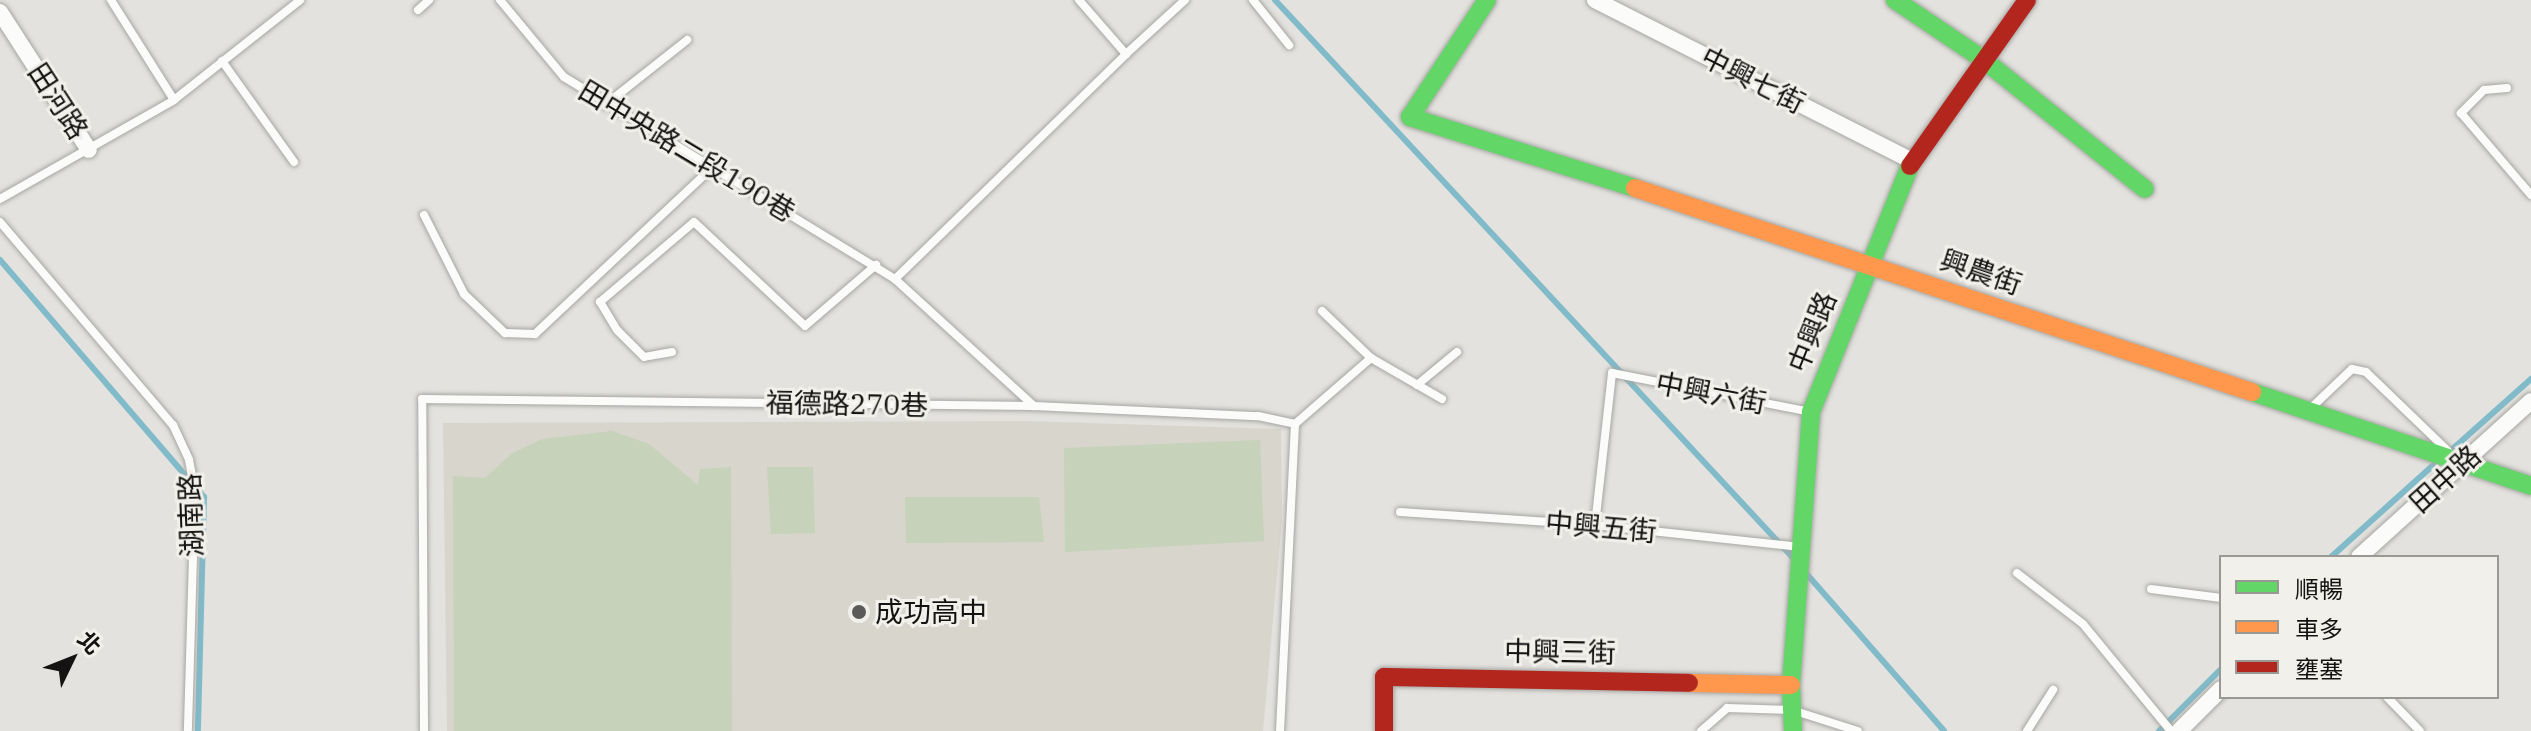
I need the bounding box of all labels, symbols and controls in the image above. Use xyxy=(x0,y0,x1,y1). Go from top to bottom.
street label: 中興七街 xyxy=(1695,40,1811,120)
street label: 田河路 xyxy=(21,57,95,145)
street label: 田中央路二段190巷 xyxy=(573,73,801,229)
street label: 興農街 xyxy=(1936,242,2026,302)
street label: 中興路 xyxy=(1781,287,1843,377)
street label: 中興六街 xyxy=(1653,366,1769,420)
street label: 福德路270巷 xyxy=(766,386,928,422)
street label: 田中路 xyxy=(2403,438,2487,520)
street label: 湖南路 xyxy=(173,472,209,558)
street label: 中興五街 xyxy=(1544,505,1658,549)
legend xyxy=(2219,555,2499,699)
text: 順暢 xyxy=(2295,573,2343,605)
place label: 成功高中 xyxy=(875,595,987,629)
marker: 成功高中 xyxy=(850,603,868,621)
text: 車多 xyxy=(2295,613,2343,645)
north arrow xyxy=(32,619,112,699)
text: 北 xyxy=(72,624,108,660)
street label: 中興三街 xyxy=(1504,634,1616,670)
text: 壅塞 xyxy=(2295,653,2343,685)

